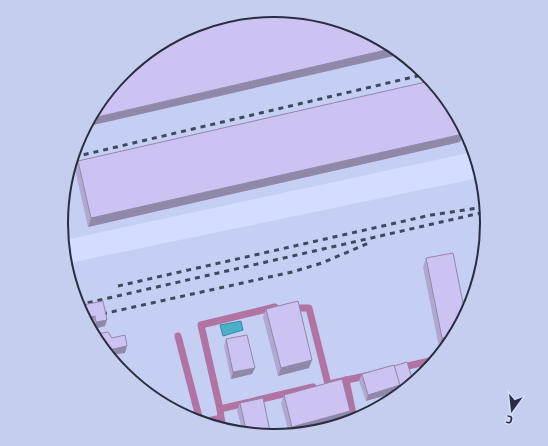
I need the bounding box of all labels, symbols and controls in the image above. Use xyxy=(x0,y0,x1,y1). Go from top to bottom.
north arrow xyxy=(492,390,532,430)
text: С xyxy=(504,413,514,427)

